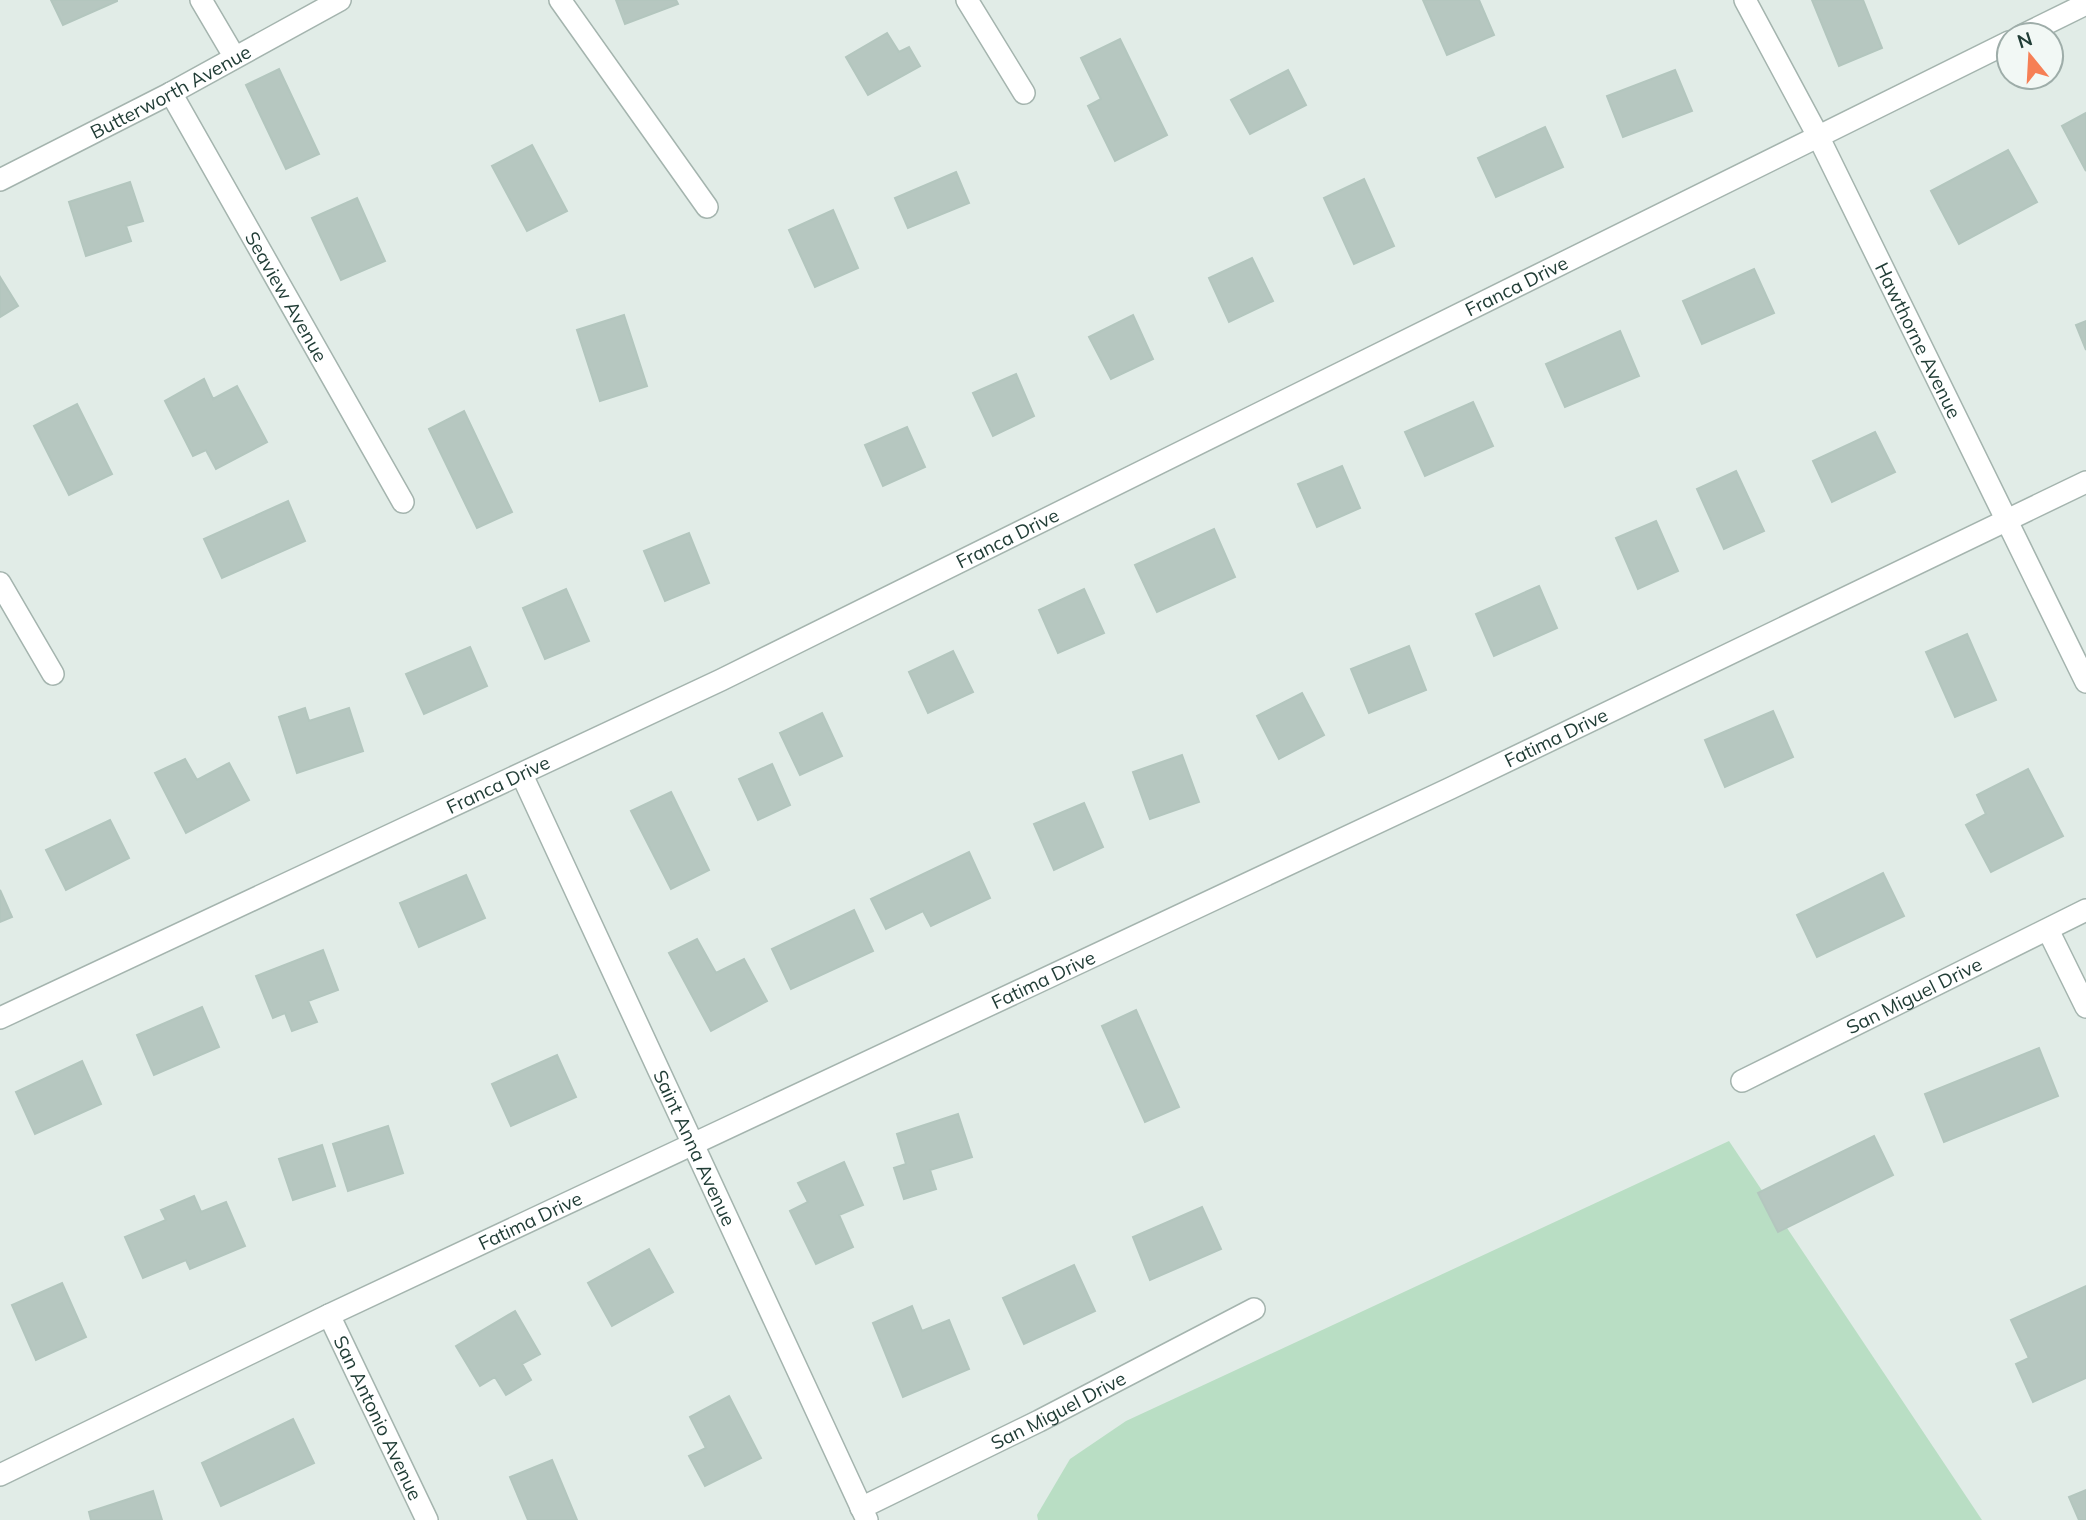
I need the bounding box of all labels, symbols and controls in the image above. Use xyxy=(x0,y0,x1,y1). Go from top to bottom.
north arrow xyxy=(1995,21,2065,91)
text: N xyxy=(2014,26,2035,53)
street label: Butterworth Avenue xyxy=(86,39,255,144)
street label: Seaview Avenue xyxy=(240,227,333,366)
street label: Franca Drive xyxy=(1461,250,1572,321)
street label: Hawthorne Avenue xyxy=(1870,258,1967,422)
street label: Franca Drive xyxy=(952,503,1063,574)
street label: Fatima Drive xyxy=(1500,702,1612,773)
street label: Franca Drive xyxy=(442,750,554,819)
street label: Fatima Drive xyxy=(988,945,1099,1014)
street label: San Miguel Drive xyxy=(1842,952,1986,1039)
street label: Saint Anna Avenue xyxy=(648,1066,741,1230)
street label: Fatima Drive xyxy=(474,1186,586,1255)
street label: San Antonio Avenue xyxy=(329,1332,428,1504)
street label: San Miguel Drive xyxy=(987,1366,1130,1455)

